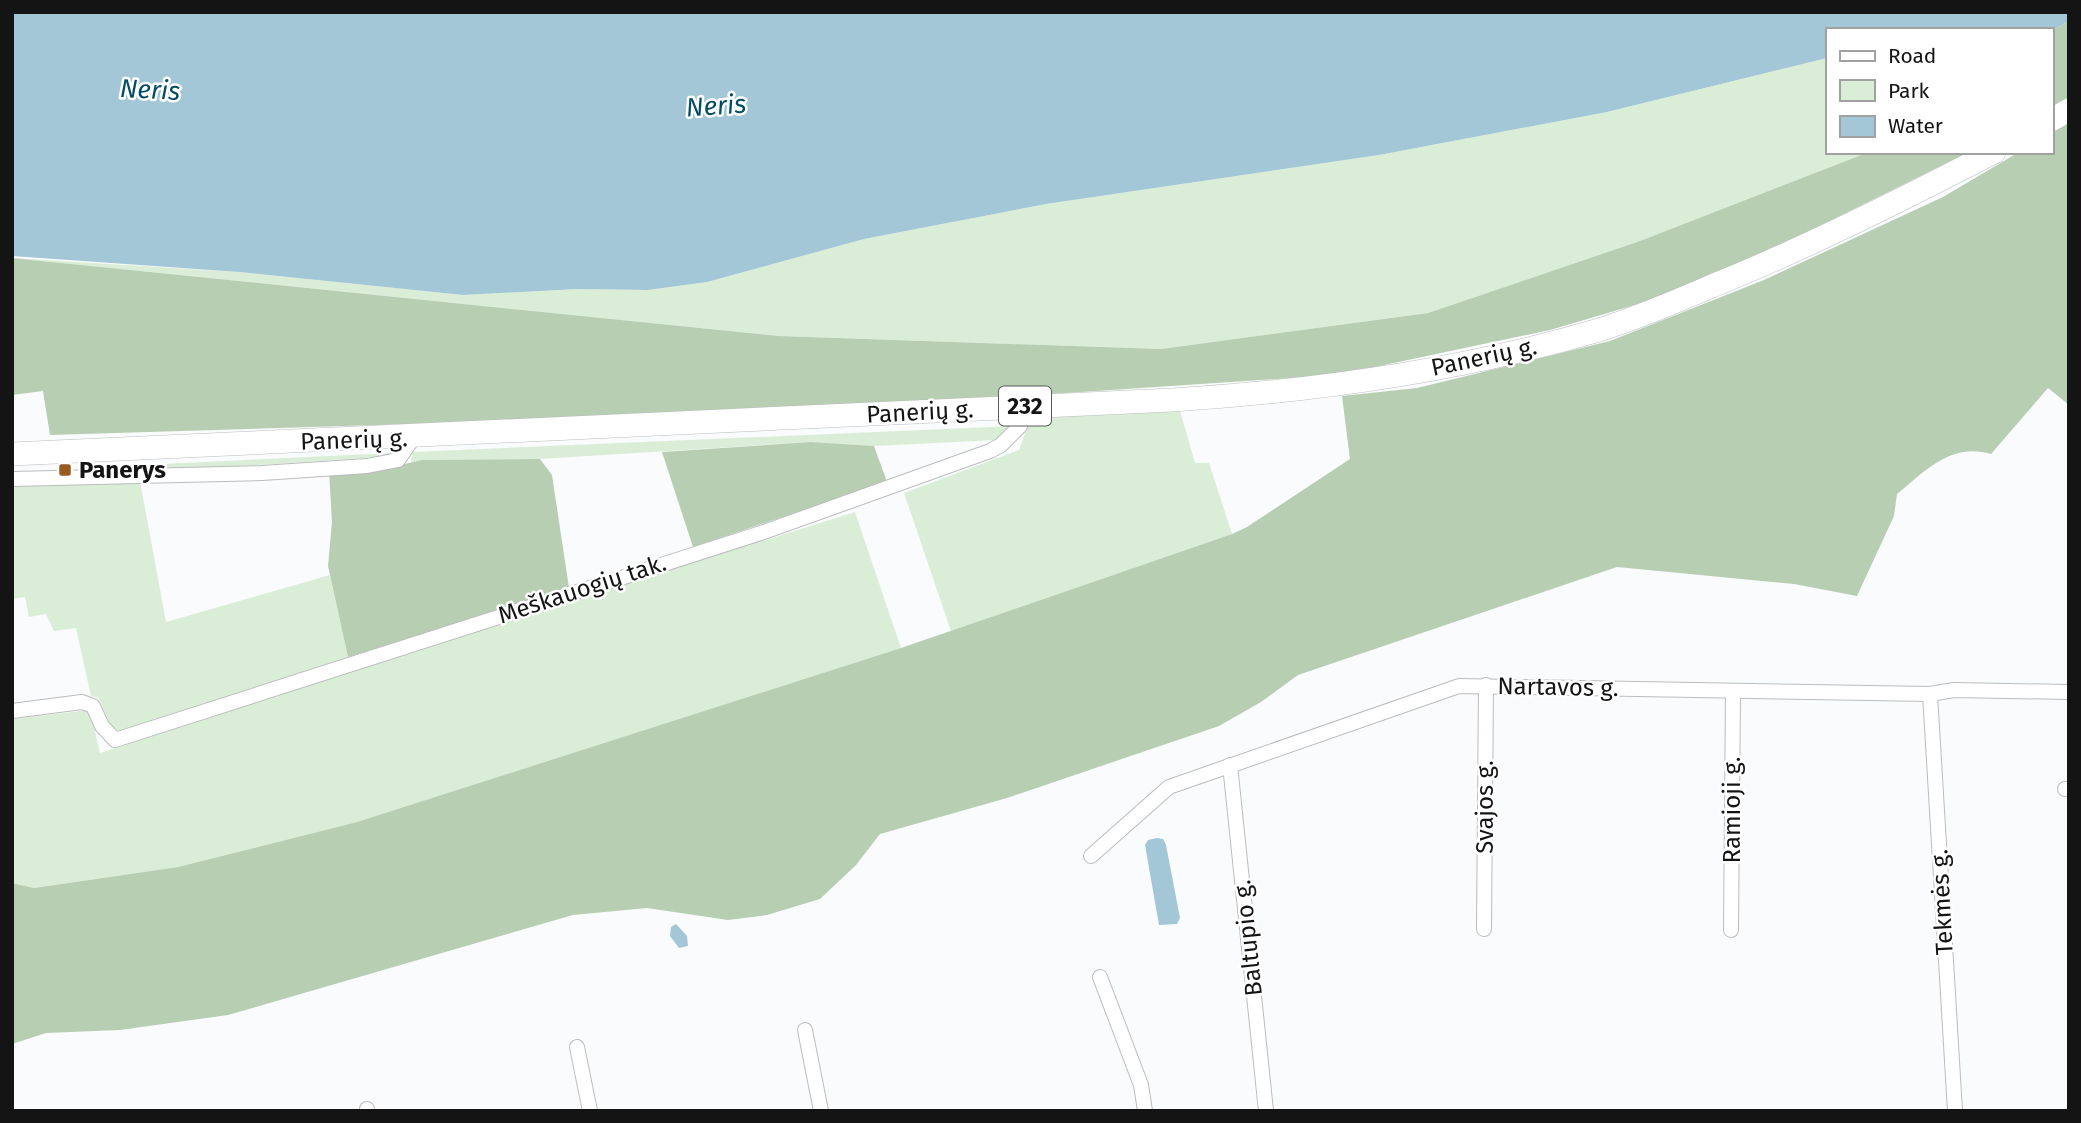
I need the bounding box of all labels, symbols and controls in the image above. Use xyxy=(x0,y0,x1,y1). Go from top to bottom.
legend xyxy=(1826,28,2053,154)
text: Road xyxy=(1888,43,1936,69)
water label: Neris xyxy=(119,73,181,107)
text: Park xyxy=(1888,78,1930,104)
water label: Neris xyxy=(685,88,747,124)
text: Water xyxy=(1888,113,1943,139)
street label: Panerių g. xyxy=(1429,332,1539,382)
road number: 232 xyxy=(999,386,1051,426)
street label: Panerių g. xyxy=(866,395,974,429)
street label: Panerių g. xyxy=(300,424,408,456)
place label: Panerys xyxy=(79,456,166,484)
marker: Panerys xyxy=(57,462,73,478)
street label: Meškauogių tak. xyxy=(494,549,670,629)
street label: Nartavos g. xyxy=(1497,672,1619,702)
street label: Ramioji g. xyxy=(1718,757,1746,863)
street label: Svajos g. xyxy=(1471,760,1499,854)
street label: Tekmės g. xyxy=(1925,848,1959,956)
street label: Baltupio g. xyxy=(1228,878,1268,998)

